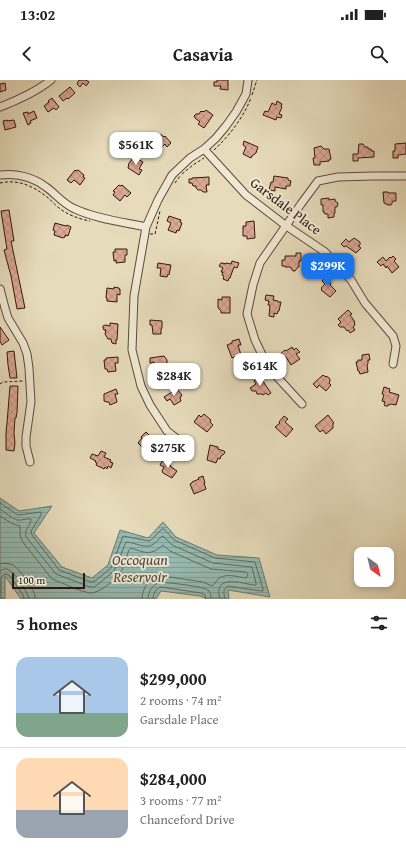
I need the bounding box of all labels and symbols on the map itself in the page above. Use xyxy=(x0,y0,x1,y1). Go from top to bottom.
pin: $561K xyxy=(108,132,164,166)
street label: Garsdale Place xyxy=(246,173,326,240)
pin: $299K xyxy=(300,253,356,287)
pin: $614K xyxy=(232,353,288,387)
pin: $284K xyxy=(146,363,202,397)
pin: $275K xyxy=(140,435,196,469)
north arrow xyxy=(354,547,394,587)
water label: Occoquan Reservoir xyxy=(112,549,168,587)
scale bar xyxy=(12,571,85,590)

